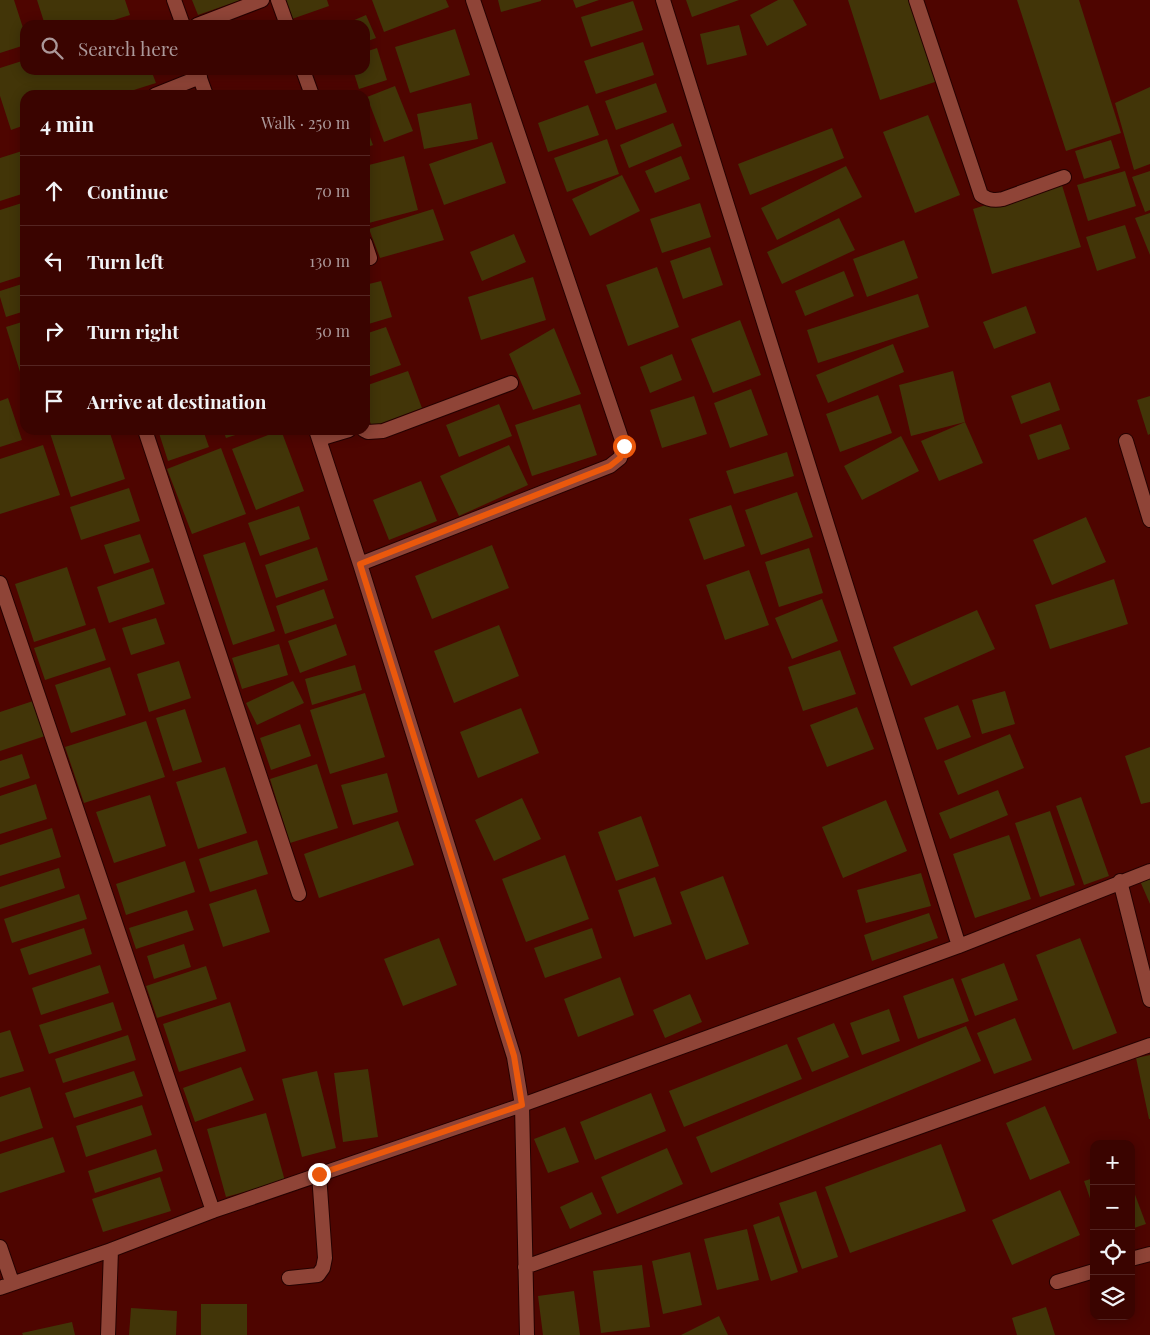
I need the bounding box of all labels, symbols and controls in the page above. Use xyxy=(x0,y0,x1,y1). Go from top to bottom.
search box xyxy=(20,20,370,75)
icon: search xyxy=(38,34,66,62)
text: Search here xyxy=(78,35,178,61)
text: 4 min xyxy=(40,109,94,137)
text: Walk · 250 m xyxy=(261,112,350,133)
icon: ahead xyxy=(40,177,68,205)
text: Continue xyxy=(87,178,168,204)
text: 70 m xyxy=(316,180,350,201)
icon: left xyxy=(40,247,68,275)
text: Turn left xyxy=(87,248,164,274)
text: 130 m xyxy=(309,250,350,271)
icon: right xyxy=(40,317,68,345)
text: Turn right xyxy=(87,318,179,344)
text: 50 m xyxy=(316,320,350,341)
icon: arrive xyxy=(40,387,68,415)
text: Arrive at destination xyxy=(87,388,267,414)
route start xyxy=(613,435,636,458)
map controls xyxy=(1090,1140,1135,1320)
button: + xyxy=(1090,1140,1135,1185)
route end xyxy=(308,1163,331,1186)
button: − xyxy=(1090,1185,1135,1230)
button: locate xyxy=(1090,1230,1135,1275)
button: layers xyxy=(1090,1275,1135,1320)

